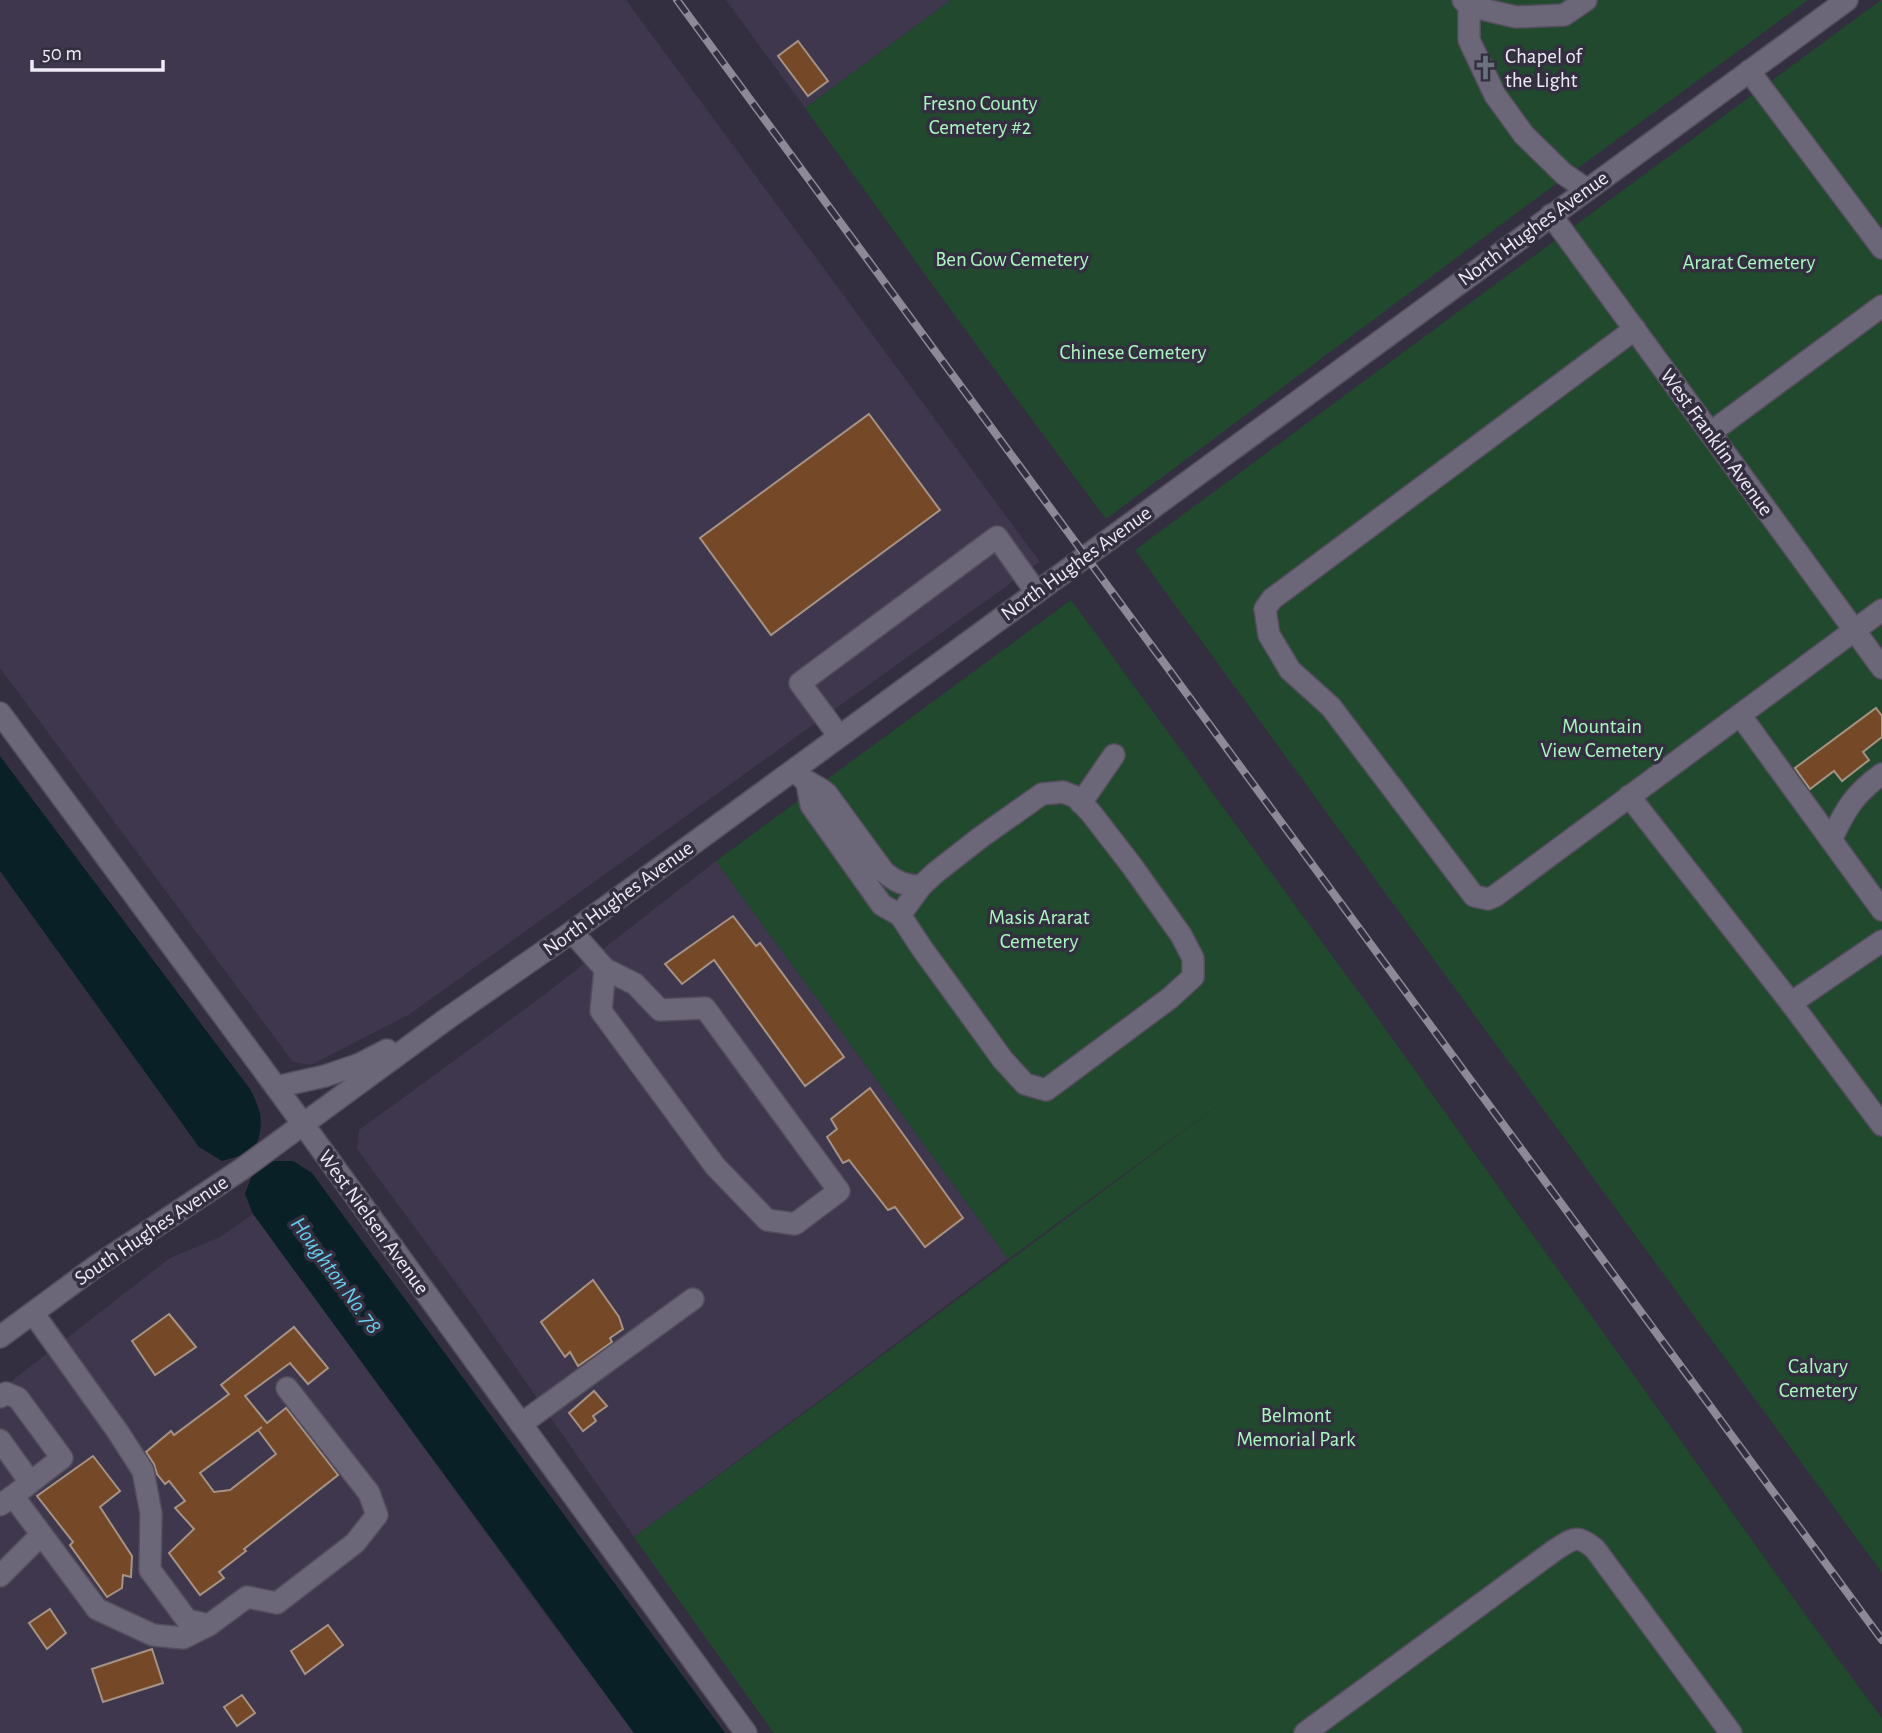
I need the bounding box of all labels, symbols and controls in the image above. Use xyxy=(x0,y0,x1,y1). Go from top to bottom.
scale bar xyxy=(32,28,163,72)
text: 50 m xyxy=(42,43,82,64)
place label: Chapel of the Light xyxy=(1505,46,1583,91)
church icon: Chapel of the Light xyxy=(1471,54,1499,82)
park label: Fresno County Cemetery #2 xyxy=(923,93,1038,138)
street label: North Hughes Avenue xyxy=(1454,167,1612,290)
park label: Ben Gow Cemetery xyxy=(935,249,1089,270)
park label: Ararat Cemetery xyxy=(1682,252,1816,273)
park label: Chinese Cemetery xyxy=(1059,342,1207,363)
street label: West Franklin Avenue xyxy=(1656,365,1777,520)
street label: North Hughes Avenue xyxy=(997,502,1155,625)
park label: Mountain View Cemetery xyxy=(1541,716,1664,761)
street label: North Hughes Avenue xyxy=(539,837,697,960)
park label: Masis Ararat Cemetery xyxy=(988,907,1090,952)
street label: West Nielsen Avenue xyxy=(314,1146,433,1298)
street label: South Hughes Avenue xyxy=(71,1171,232,1289)
water label: Houghton No. 78 xyxy=(286,1213,386,1339)
park label: Calvary Cemetery xyxy=(1779,1356,1857,1401)
park label: Belmont Memorial Park xyxy=(1236,1405,1356,1450)

